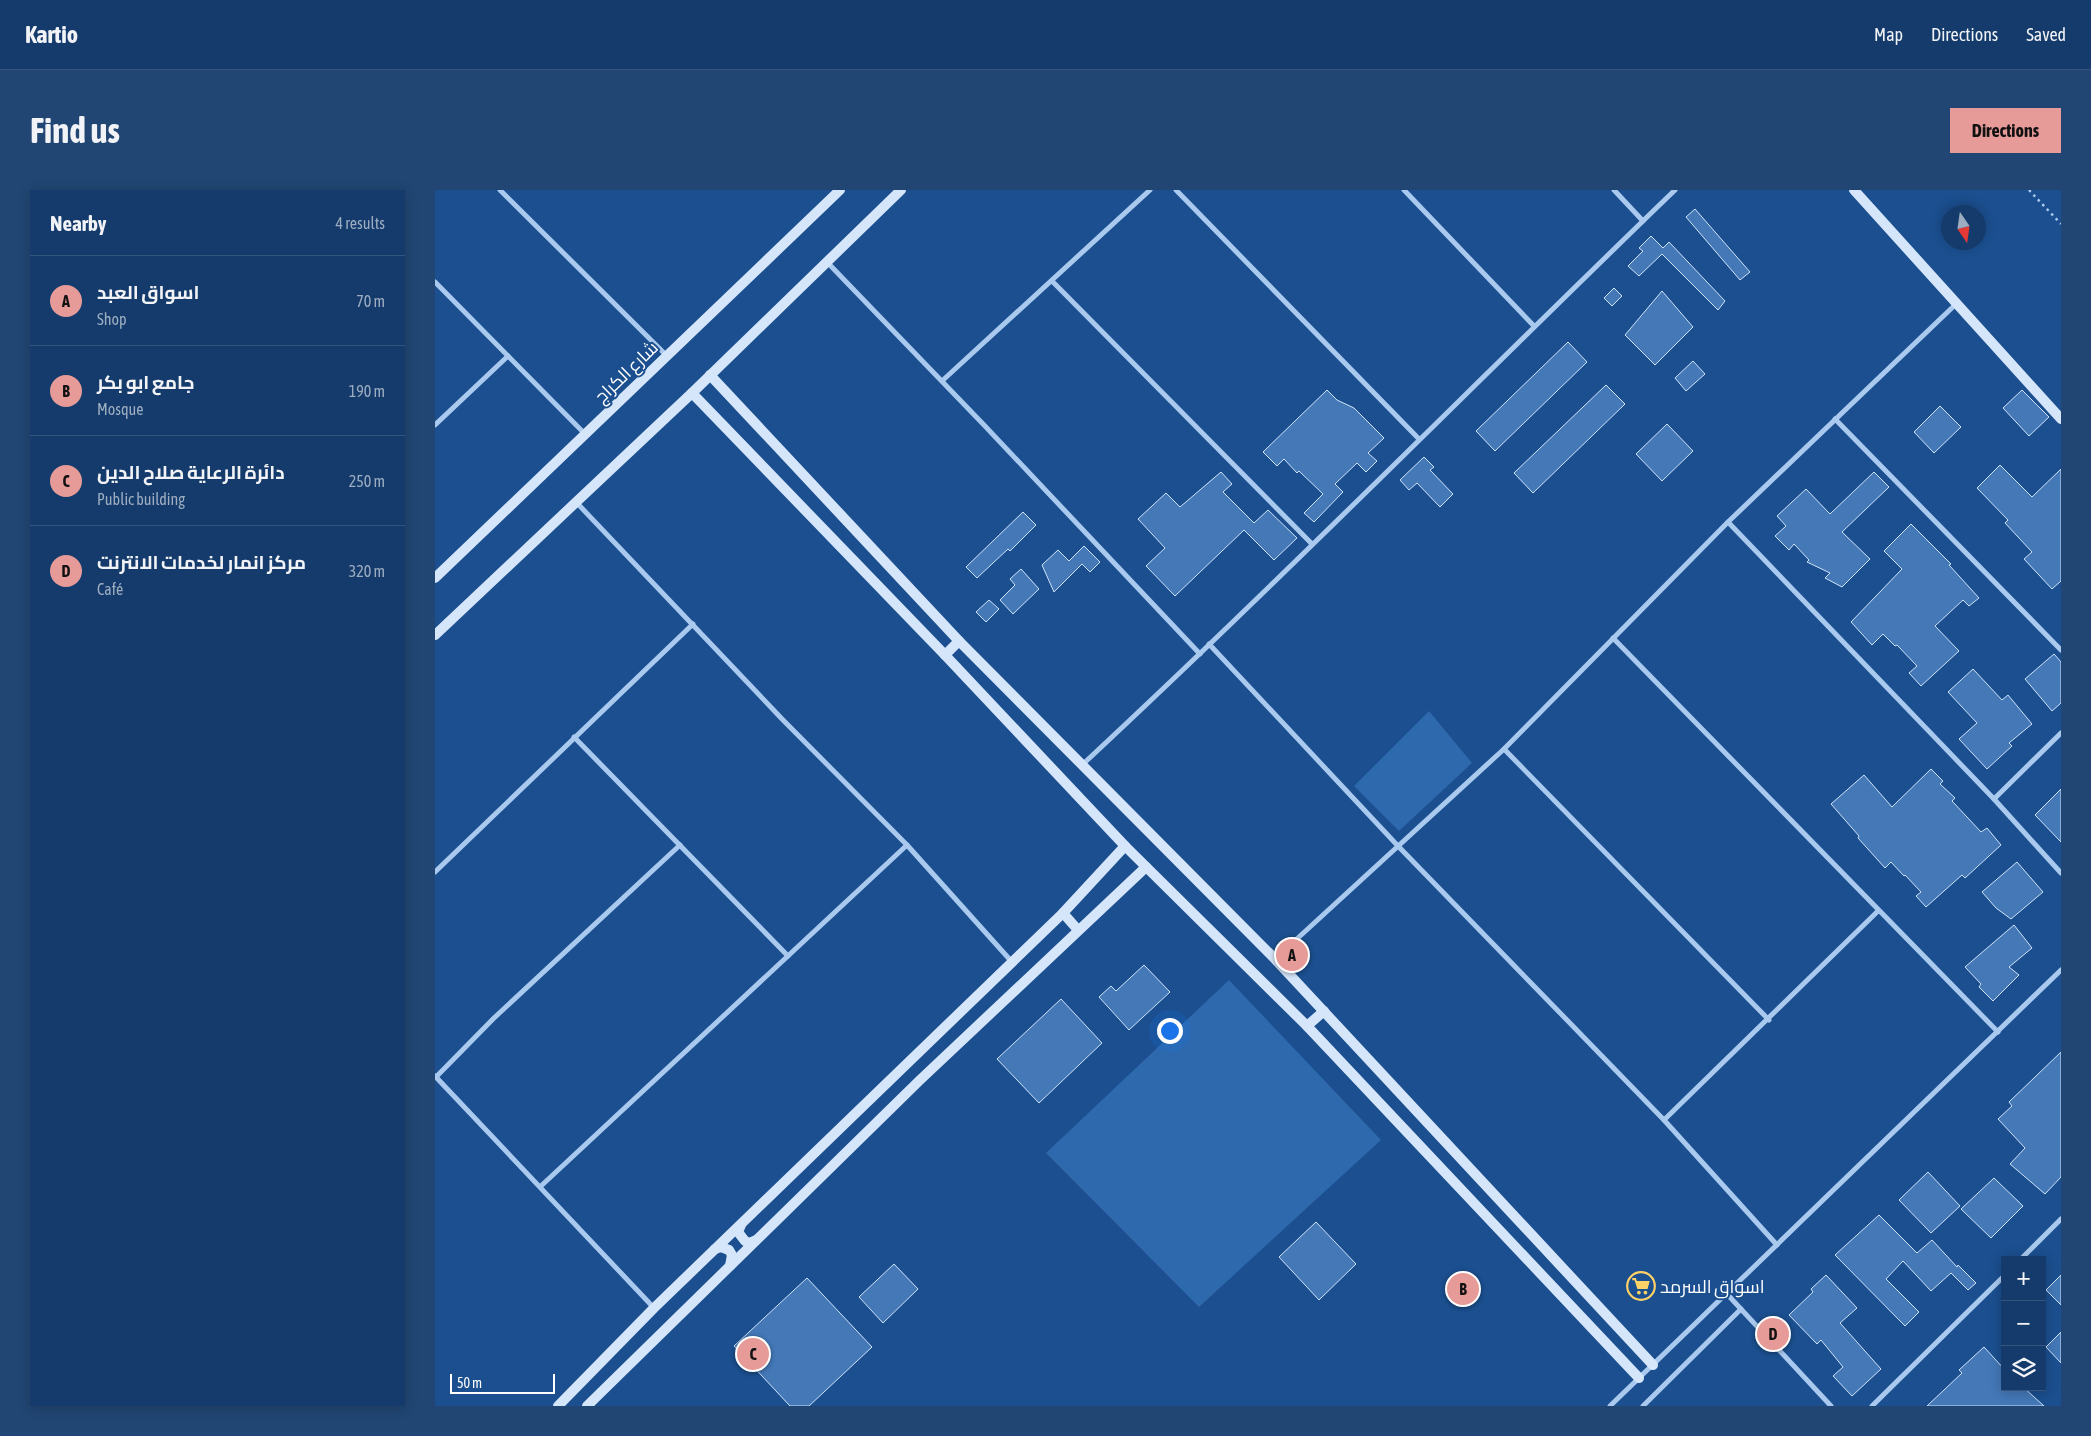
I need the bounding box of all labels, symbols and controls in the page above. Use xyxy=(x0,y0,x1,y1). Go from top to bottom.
text: Kartio xyxy=(25,21,78,48)
text: Map xyxy=(1874,24,1903,45)
text: Directions xyxy=(1931,24,1998,45)
text: Saved xyxy=(2026,24,2066,45)
button: Directions xyxy=(1950,108,2061,153)
text: Find us xyxy=(30,110,120,150)
north arrow xyxy=(1941,205,1986,250)
text: Nearby xyxy=(50,211,106,235)
text: 4 results xyxy=(335,214,385,232)
text: اسواق العبد xyxy=(97,281,200,303)
text: A xyxy=(62,292,70,310)
text: 70 m xyxy=(356,292,385,310)
text: Shop xyxy=(97,310,127,328)
street label: شارع الكراج xyxy=(590,337,663,409)
text: جامع ابو بكر xyxy=(97,371,194,393)
text: B xyxy=(62,382,70,400)
text: 190 m xyxy=(349,382,385,400)
text: Mosque xyxy=(97,400,143,418)
text: دائرة الرعاية صلاح الدين xyxy=(97,461,285,483)
text: C xyxy=(62,472,70,490)
text: 250 m xyxy=(349,472,385,490)
text: Public building xyxy=(97,490,185,508)
text: مركز انمار لخدمات الانترنت xyxy=(97,551,306,573)
text: D xyxy=(62,562,70,580)
text: 320 m xyxy=(349,562,385,580)
text: Café xyxy=(97,580,123,598)
pin: A xyxy=(1276,936,1308,974)
your location xyxy=(1157,1018,1183,1044)
map controls xyxy=(2001,1256,2046,1391)
button: + xyxy=(2001,1256,2046,1301)
pin: B xyxy=(1447,1270,1479,1308)
supermarket icon: اسواق السرمد xyxy=(1626,1271,1656,1301)
place label: اسواق السرمد xyxy=(1660,1276,1765,1299)
button: − xyxy=(2001,1301,2046,1346)
pin: D xyxy=(1757,1315,1789,1353)
pin: C xyxy=(737,1335,769,1373)
button: layers xyxy=(2001,1346,2046,1391)
scale bar xyxy=(450,1371,555,1394)
text: 50 m xyxy=(457,1375,482,1391)

